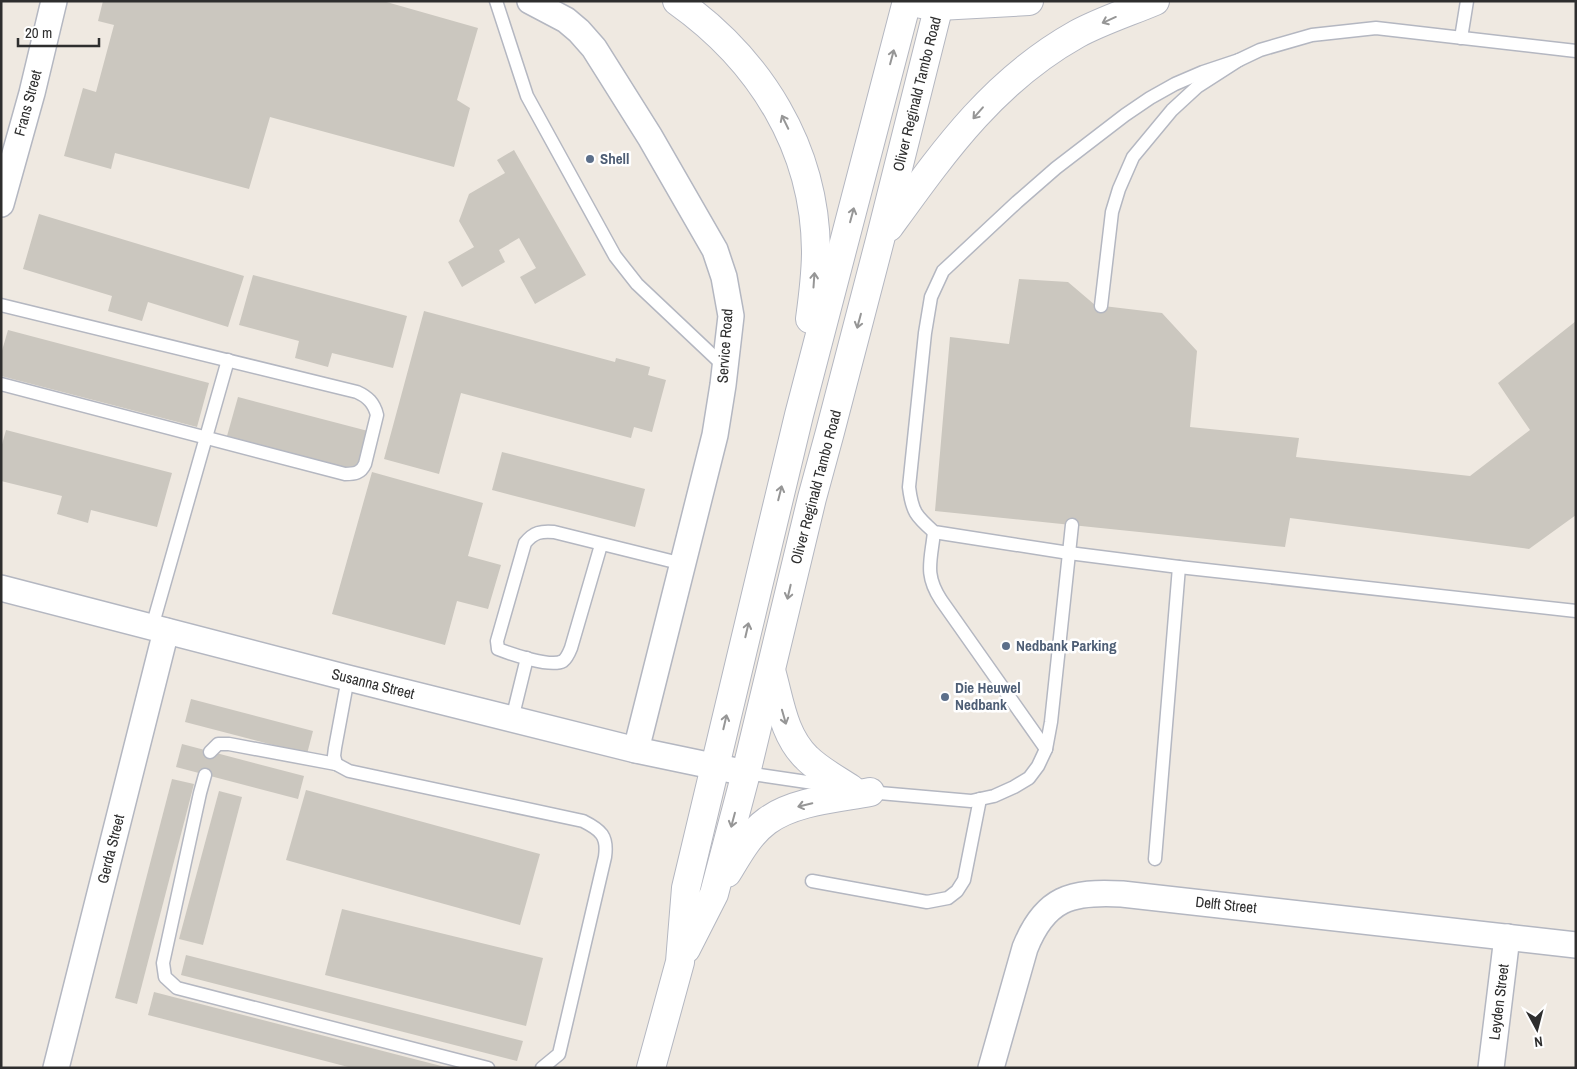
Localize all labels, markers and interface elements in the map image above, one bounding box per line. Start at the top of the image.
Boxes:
street label: Oliver Reginald Tambo Road [887,14,946,173]
scale bar [18,15,99,47]
one-way arrow [1102,15,1117,25]
text: 20 m [25,22,52,43]
one-way arrow [888,50,898,66]
street label: Frans Street [9,67,47,138]
one-way arrow [972,106,983,119]
one-way arrow [779,115,789,130]
place label: Shell [600,148,629,169]
marker: Shell [584,153,596,165]
one-way arrow [847,207,857,223]
one-way arrow [809,272,819,288]
street label: Service Road [711,308,738,384]
one-way arrow [854,312,864,328]
street label: Oliver Reginald Tambo Road [785,408,846,566]
one-way arrow [776,485,785,501]
one-way arrow [784,583,793,599]
one-way arrow [743,622,752,638]
place label: Nedbank Parking [1016,635,1117,656]
marker: Nedbank Parking [1000,640,1012,652]
street label: Susanna Street [329,663,417,704]
place label: Die Heuwel Nedbank [955,677,1021,715]
marker: Die Heuwel Nedbank [939,691,951,703]
one-way arrow [779,709,789,725]
one-way arrow [721,715,730,731]
one-way arrow [798,801,814,810]
street label: Gerda Street [92,812,129,886]
one-way arrow [728,812,738,828]
street label: Delft Street [1194,891,1258,918]
street label: Leyden Street [1483,962,1514,1041]
north arrow [1512,1004,1562,1054]
text: N [1533,1032,1544,1051]

